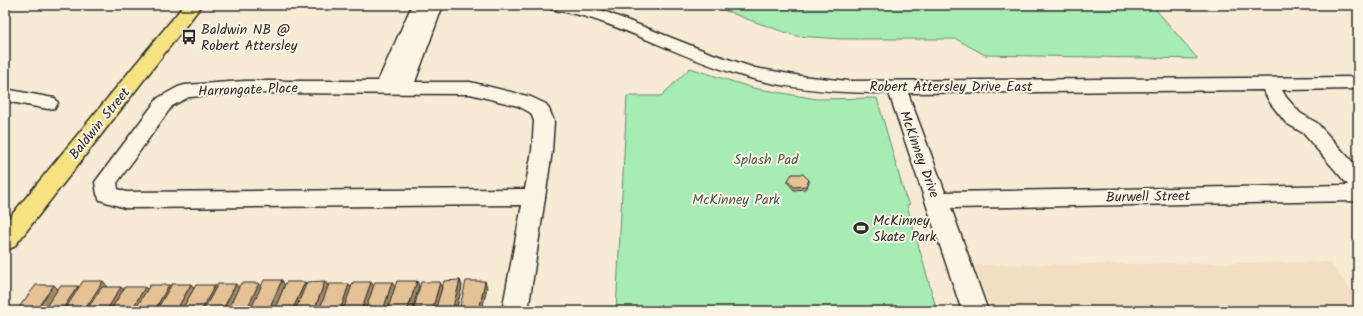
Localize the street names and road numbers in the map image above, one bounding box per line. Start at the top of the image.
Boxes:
street label: Robert Attersley Drive East [870,76,1033,98]
street label: Harrongate Place [198,77,299,103]
street label: Baldwin Street [64,82,136,164]
street label: McKinney Drive [893,108,945,202]
street label: Burwell Street [1106,185,1191,209]

